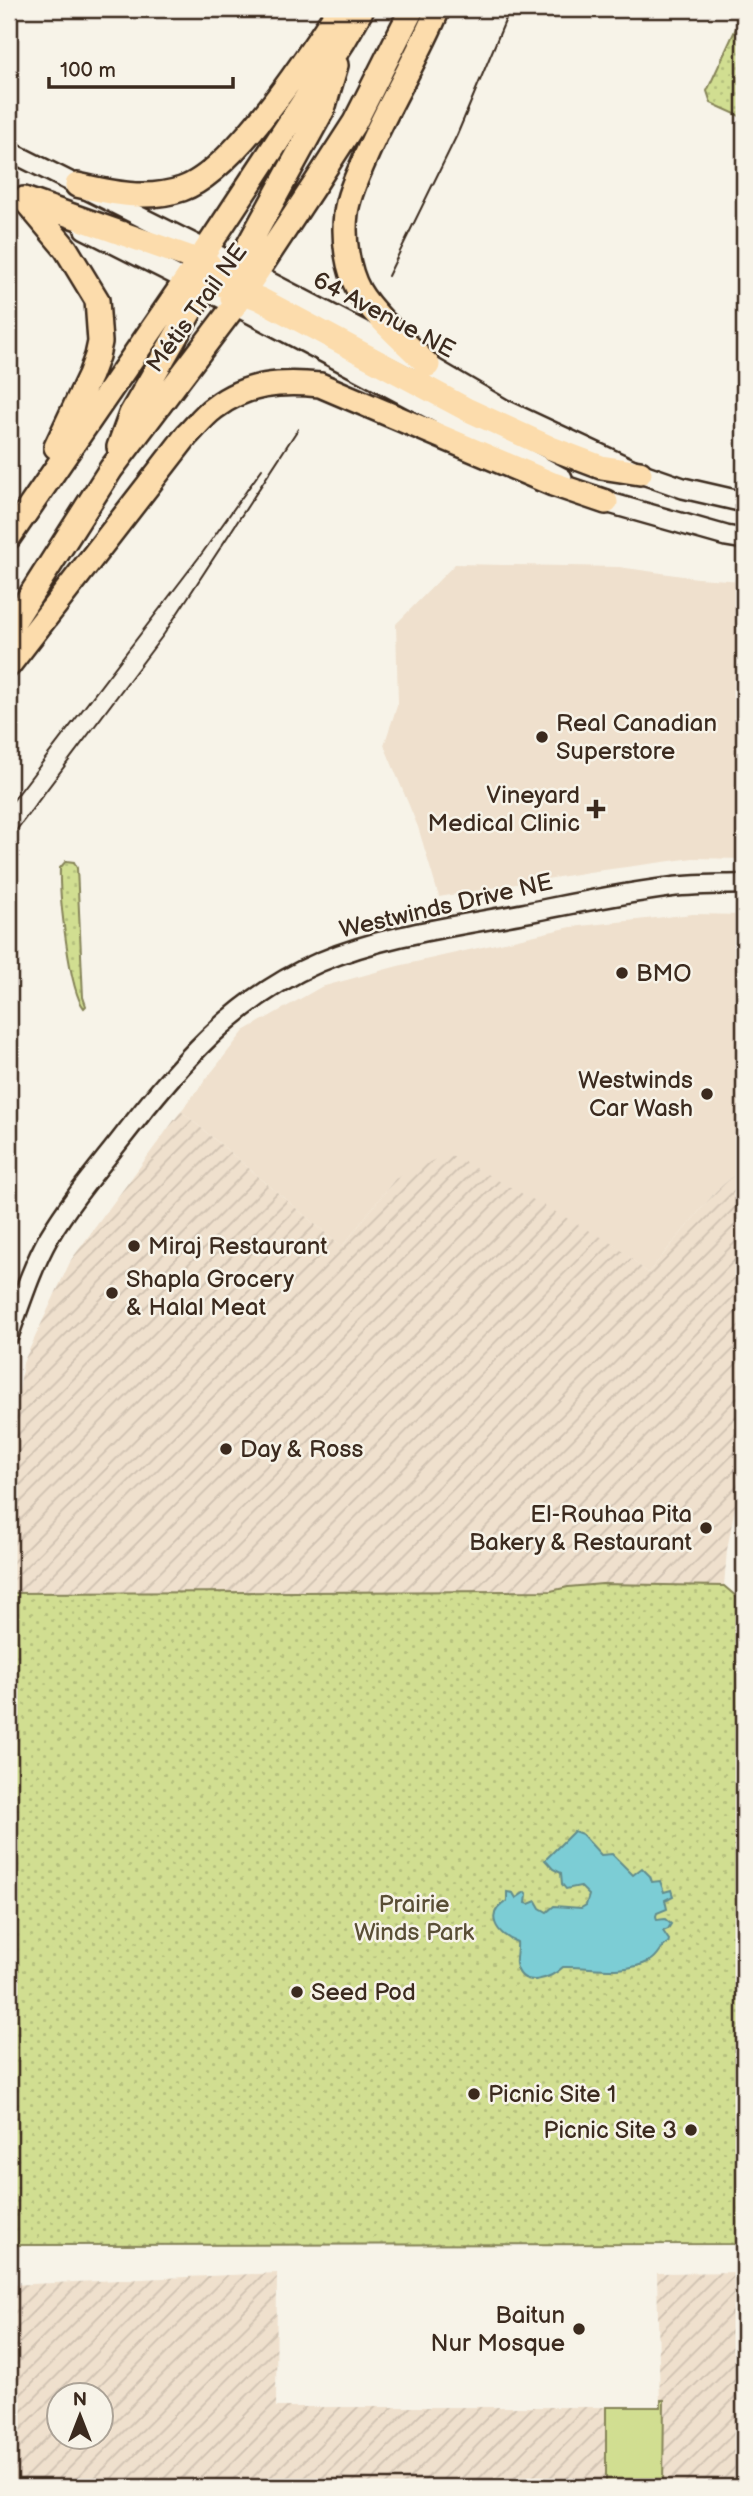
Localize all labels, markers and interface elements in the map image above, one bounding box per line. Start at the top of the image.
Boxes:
scale bar [49,46,233,90]
text: 100 m [60,58,116,83]
street label: Métis Trail NE [141,238,253,378]
street label: 64 Avenue NE [308,265,460,365]
place label: Real Canadian Superstore [556,709,717,766]
marker: Real Canadian Superstore [534,729,550,745]
place label: Vineyard Medical Clinic [428,781,580,838]
marker: Vineyard Medical Clinic [586,799,606,819]
street label: Westwinds Drive NE [336,867,556,945]
place label: BMO [636,959,691,988]
marker: BMO [614,965,630,981]
place label: Westwinds Car Wash [578,1066,693,1123]
marker: Westwinds Car Wash [699,1086,715,1102]
place label: Miraj Restaurant [148,1232,328,1261]
marker: Miraj Restaurant [126,1238,142,1254]
place label: Shapla Grocery & Halal Meat [126,1265,294,1322]
marker: Shapla Grocery & Halal Meat [104,1285,120,1301]
place label: Day & Ross [240,1435,363,1464]
marker: Day & Ross [218,1441,234,1457]
place label: El-Rouhaa Pita Bakery & Restaurant [469,1500,693,1557]
marker: El-Rouhaa Pita Bakery & Restaurant [698,1520,714,1536]
park label: Prairie Winds Park [354,1890,474,1947]
place label: Seed Pod [311,1978,416,2007]
marker: Seed Pod [289,1984,305,2000]
place label: Picnic Site 1 [488,2080,616,2109]
marker: Picnic Site 1 [466,2086,482,2102]
place label: Picnic Site 3 [543,2116,677,2145]
marker: Picnic Site 3 [683,2122,699,2138]
place label: Baitun Nur Mosque [431,2301,565,2358]
marker: Baitun Nur Mosque [571,2321,587,2337]
north arrow [46,2380,116,2450]
text: N [73,2389,87,2412]

